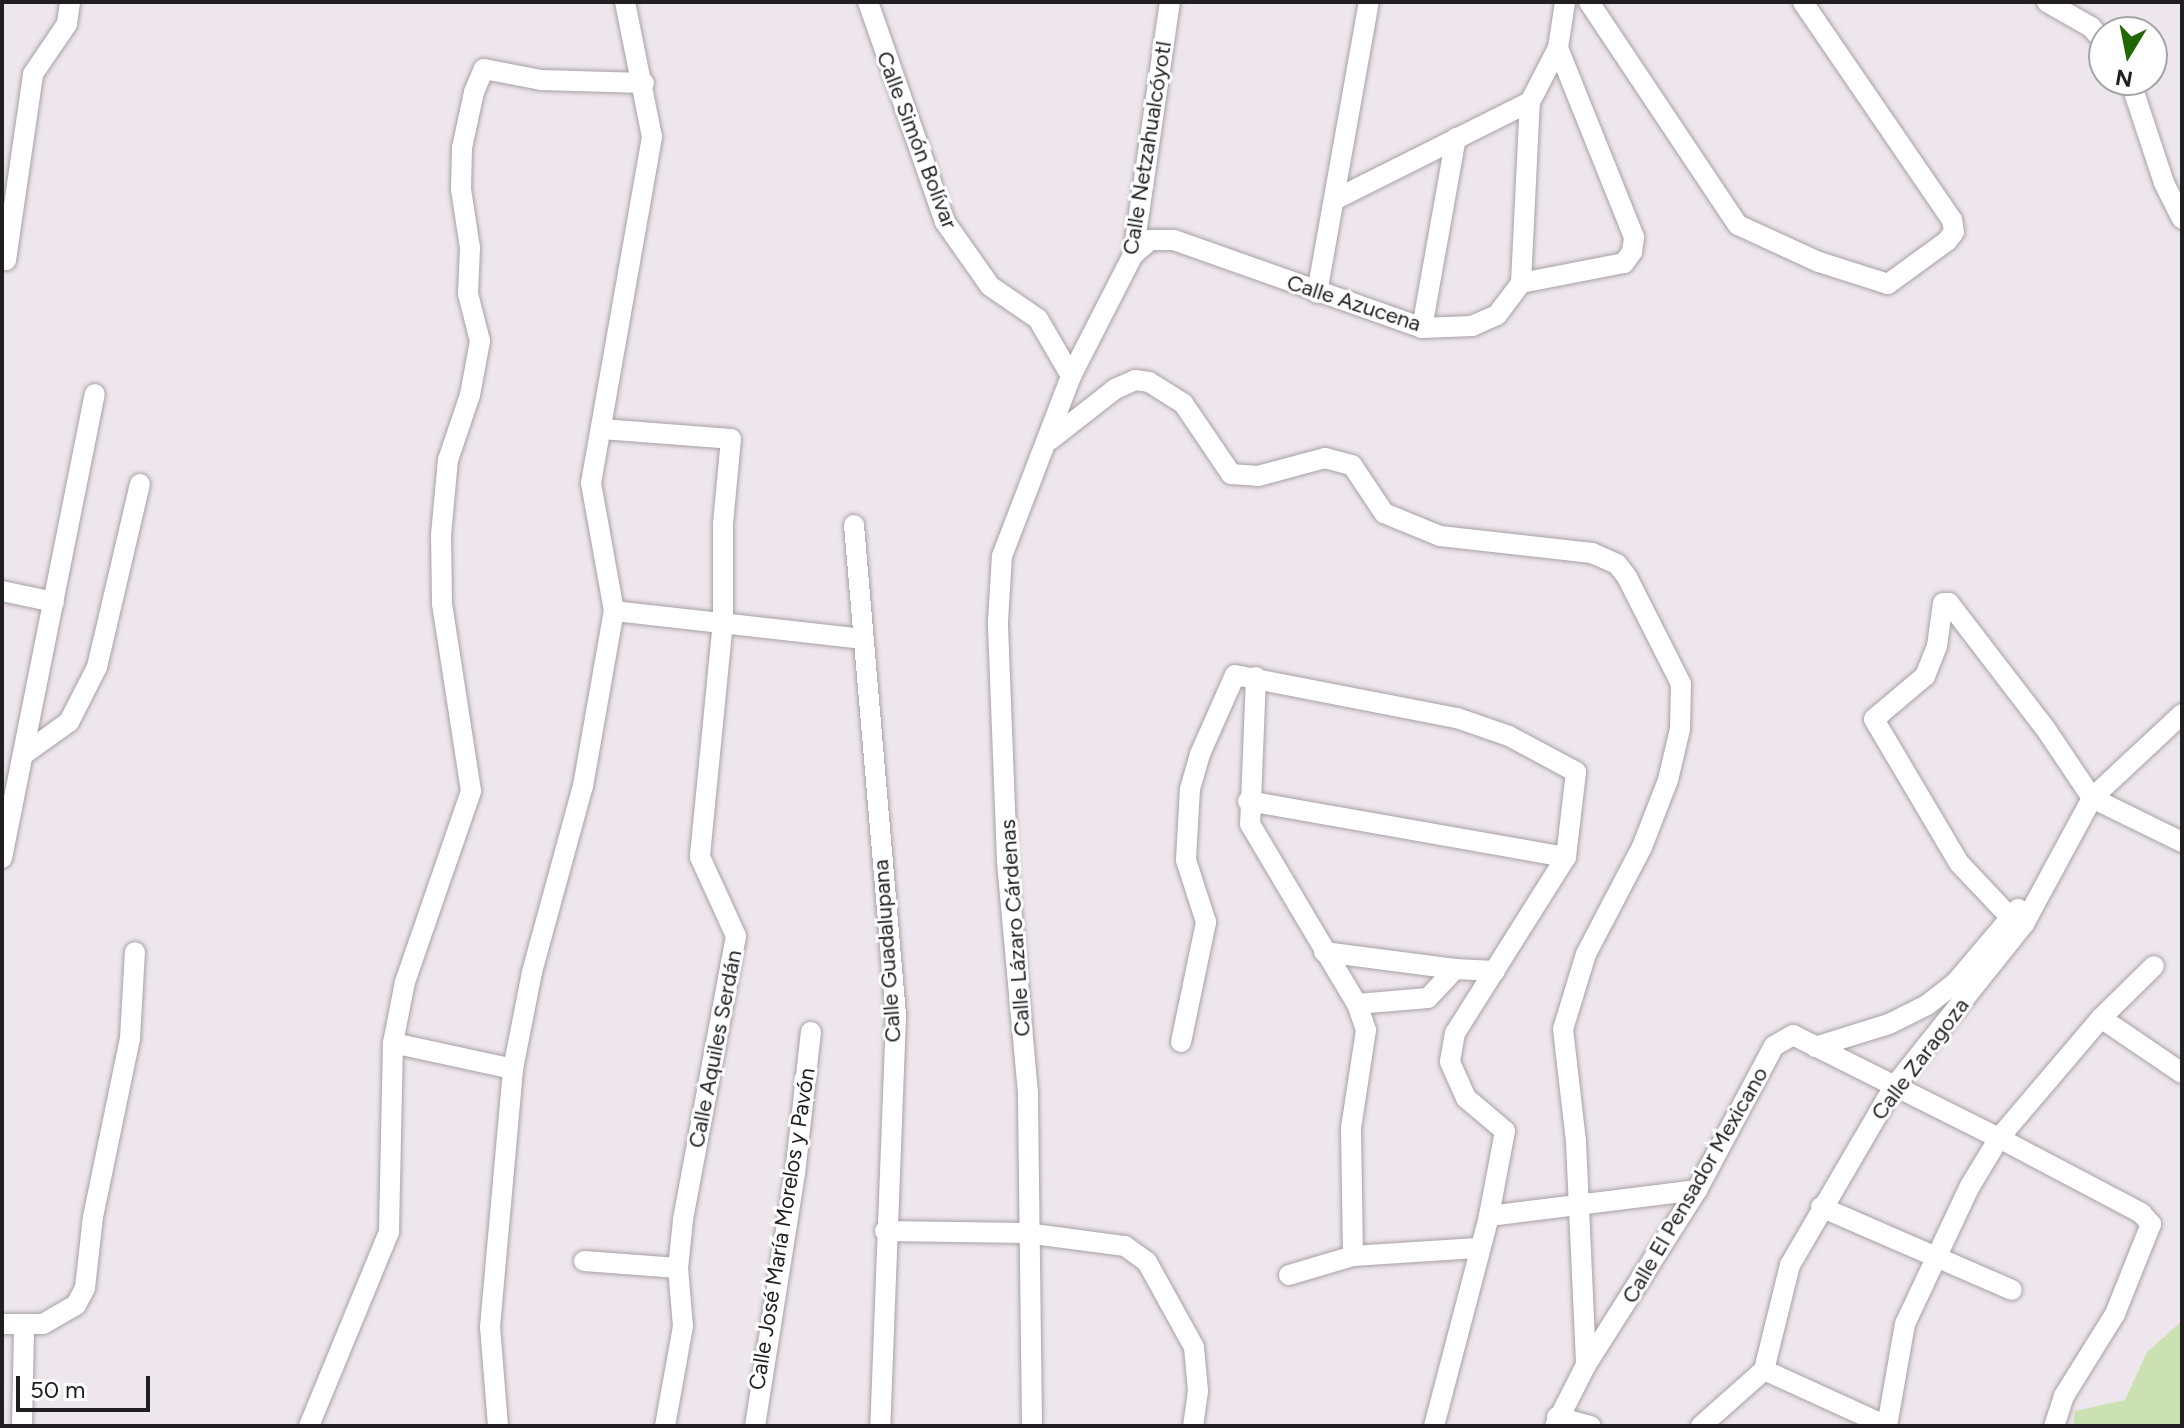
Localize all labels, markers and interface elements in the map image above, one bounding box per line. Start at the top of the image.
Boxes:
north arrow [2088,16,2168,96]
street label: Calle Netzahualcóyotl [1117,39,1177,257]
street label: Calle Simón Bolívar [871,48,963,232]
text: N [2113,63,2135,93]
street label: Calle Azucena [1284,269,1424,337]
street label: Calle Lázaro Cárdenas [994,819,1036,1037]
street label: Calle Guadalupana [867,859,907,1043]
street label: Calle Aquiles Serdán [683,948,747,1150]
street label: Calle Zaragoza [1866,993,1974,1125]
street label: Calle El Pensador Mexicano [1616,1062,1774,1308]
street label: Calle José María Morelos y Pavón [743,1066,821,1392]
scale bar [20,1360,154,1410]
text: 50 m [30,1375,86,1404]

